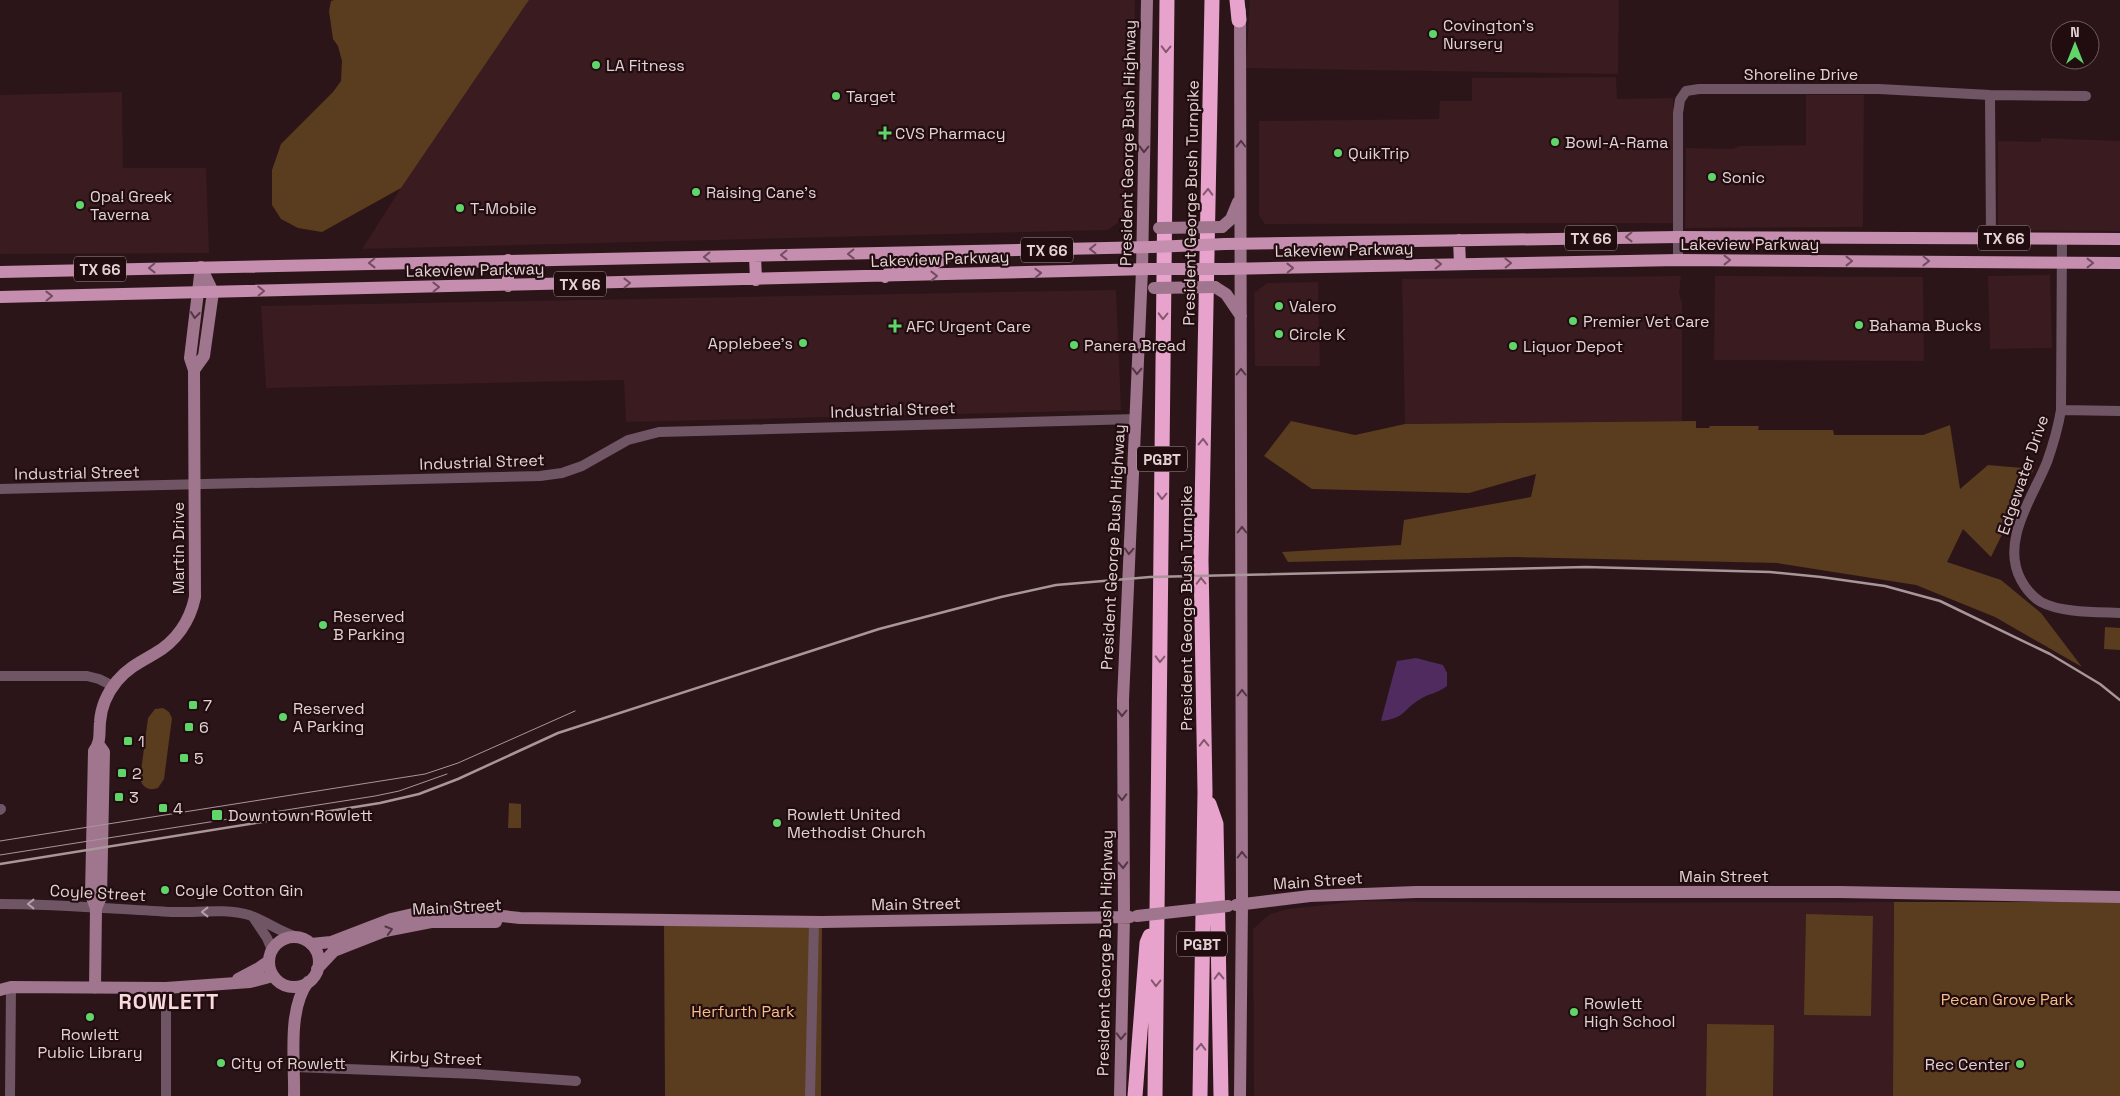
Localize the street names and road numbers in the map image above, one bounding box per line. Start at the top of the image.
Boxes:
street label: President George Bush Highway [1115,20,1141,266]
street label: Shoreline Drive [1744,64,1858,85]
street label: President George Bush Turnpike [1178,80,1204,326]
road number: TX 66 [1565,226,1617,250]
road number: TX 66 [1978,226,2030,250]
street label: Lakeview Parkway [1681,234,1819,255]
road number: TX 66 [1021,238,1073,262]
street label: Lakeview Parkway [1274,238,1414,262]
street label: Lakeview Parkway [870,246,1010,272]
road number: TX 66 [74,256,126,282]
street label: Lakeview Parkway [405,258,545,282]
road number: TX 66 [554,272,606,296]
street label: Industrial Street [830,397,956,423]
street label: Edgewater Drive [1993,412,2053,538]
street label: President George Bush Highway [1096,424,1130,670]
road number: PGBT [1137,446,1187,472]
street label: Industrial Street [419,449,545,475]
street label: Industrial Street [14,461,140,485]
street label: President George Bush Turnpike [1176,485,1197,731]
street label: Martin Drive [168,502,189,594]
street label: President George Bush Highway [1092,830,1118,1076]
street label: Main Street [1679,866,1769,887]
street label: Main Street [1272,867,1364,895]
street label: Coyle Street [49,880,147,906]
street label: Main Street [871,893,961,915]
street label: Main Street [412,894,502,920]
road number: PGBT [1177,932,1227,956]
street label: Kirby Street [389,1046,483,1070]

